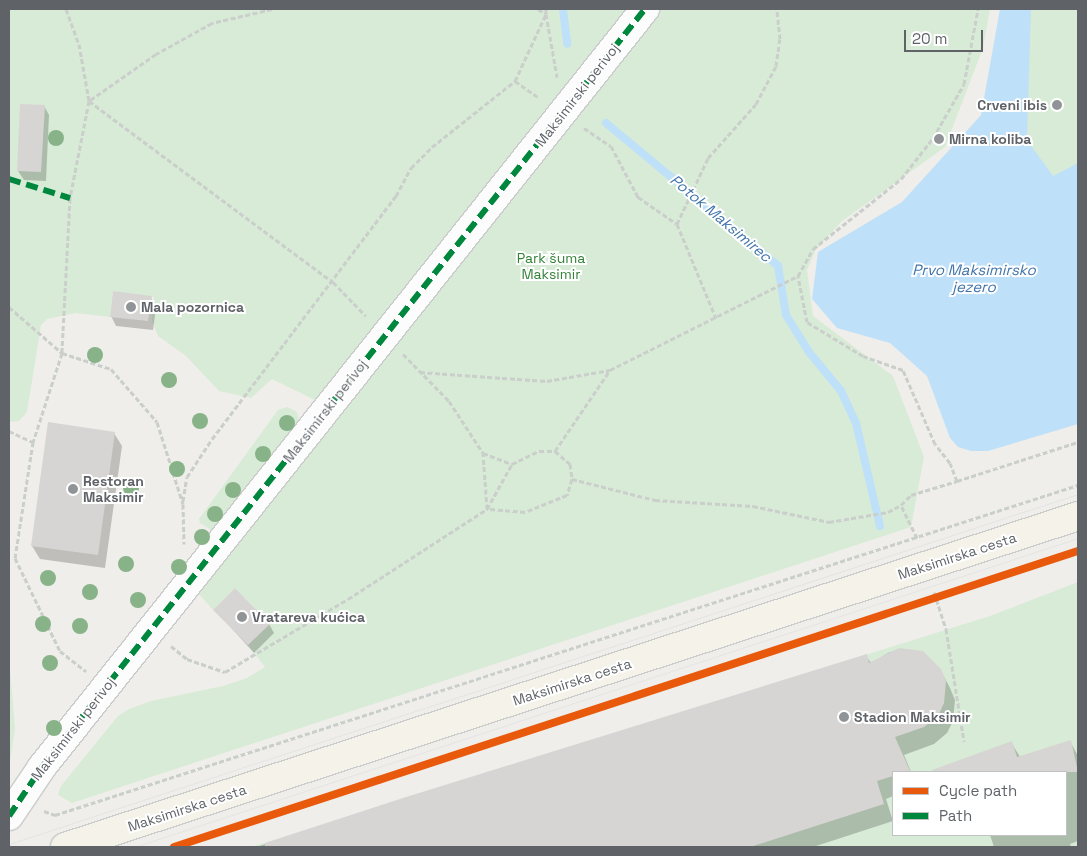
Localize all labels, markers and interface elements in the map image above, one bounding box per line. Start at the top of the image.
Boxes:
scale bar [907,20,986,52]
text: 20 m [912,29,947,48]
street label: Maksimirski perivoj [532,40,622,150]
place label: Crveni ibis [977,97,1047,113]
marker: Crveni ibis [1051,99,1063,111]
place label: Mirna koliba [949,131,1031,147]
marker: Mirna koliba [933,133,945,145]
water label: Potok Maksimirec [667,170,775,266]
park label: Park šuma Maksimir [517,250,585,282]
water label: Prvo Maksimirsko jezero [912,260,1036,295]
place label: Mala pozornica [141,299,244,315]
marker: Mala pozornica [125,301,137,313]
street label: Maksimirski perivoj [280,356,370,466]
place label: Restoran Maksimir [83,473,144,506]
marker: Restoran Maksimir [67,483,79,495]
street label: Maksimirska cesta [896,529,1018,583]
place label: Vratareva kućica [252,609,365,625]
marker: Vratareva kućica [236,611,248,623]
street label: Maksimirska cesta [511,655,633,709]
street label: Maksimirski perivoj [28,674,118,784]
place label: Stadion Maksimir [854,709,971,725]
marker: Stadion Maksimir [838,711,850,723]
legend [892,771,1067,836]
street label: Maksimirska cesta [126,781,248,835]
text: Cycle path [939,781,1017,800]
text: Path [939,806,972,825]

